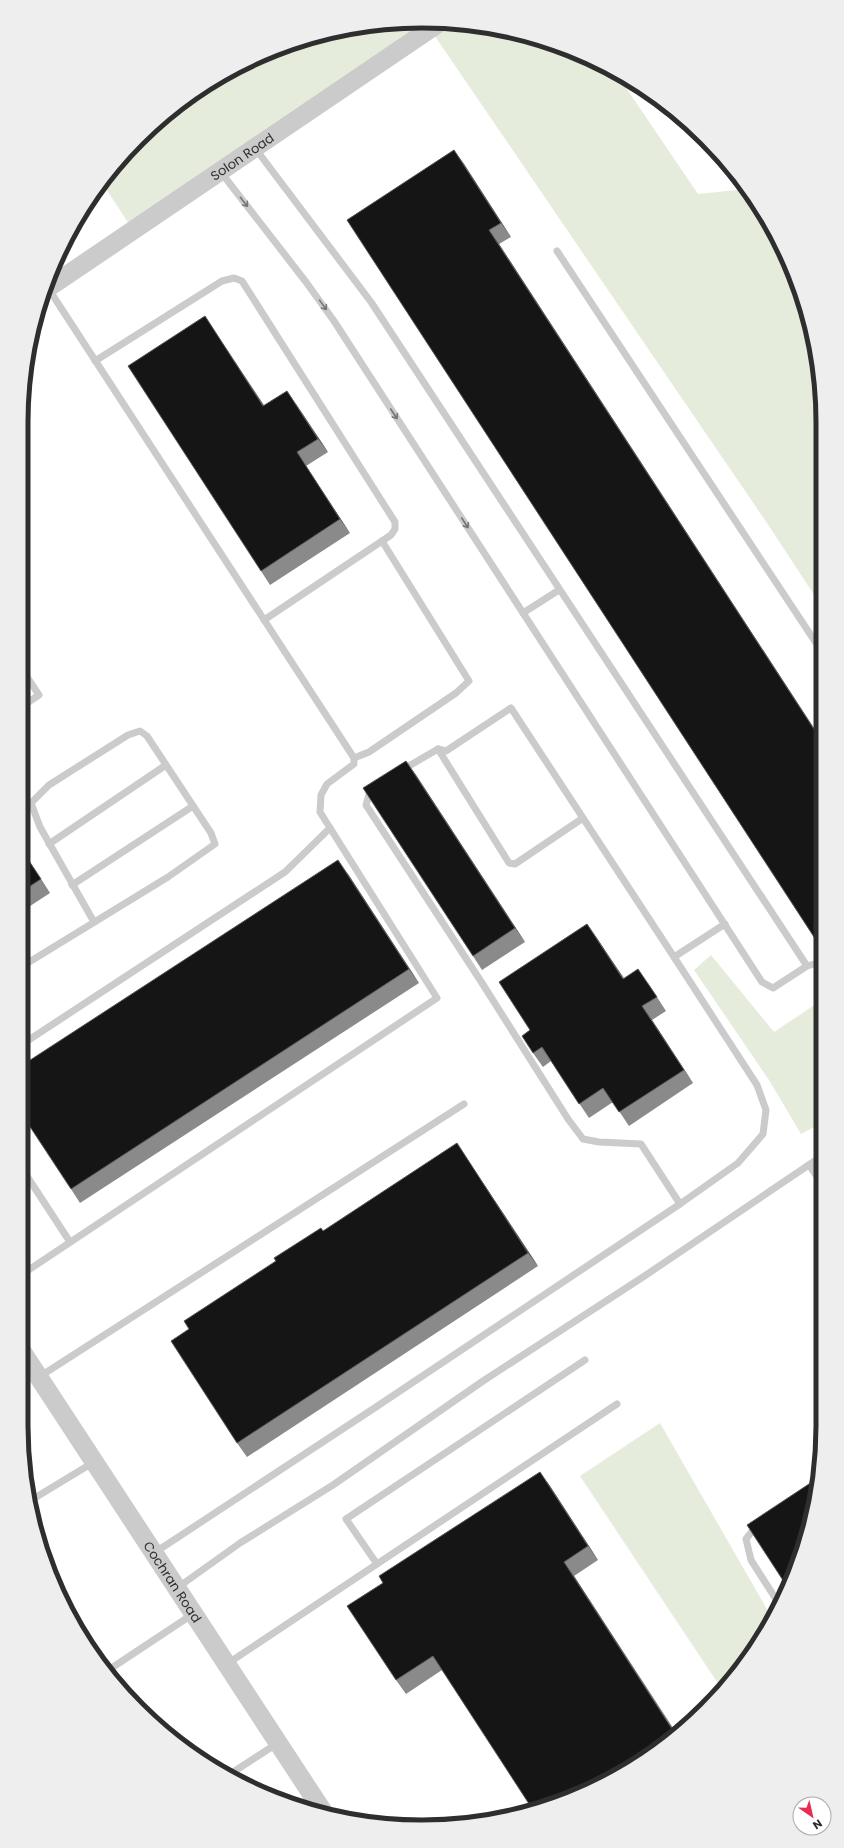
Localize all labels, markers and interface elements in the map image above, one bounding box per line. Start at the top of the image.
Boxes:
street label: Solon Road [207,129,278,185]
one-way arrow [240,197,248,208]
one-way arrow [319,300,327,311]
one-way arrow [391,408,399,420]
one-way arrow [461,517,469,528]
street label: Cochran Road [139,1538,206,1627]
north arrow [792,1796,832,1836]
text: N [810,1815,825,1833]

